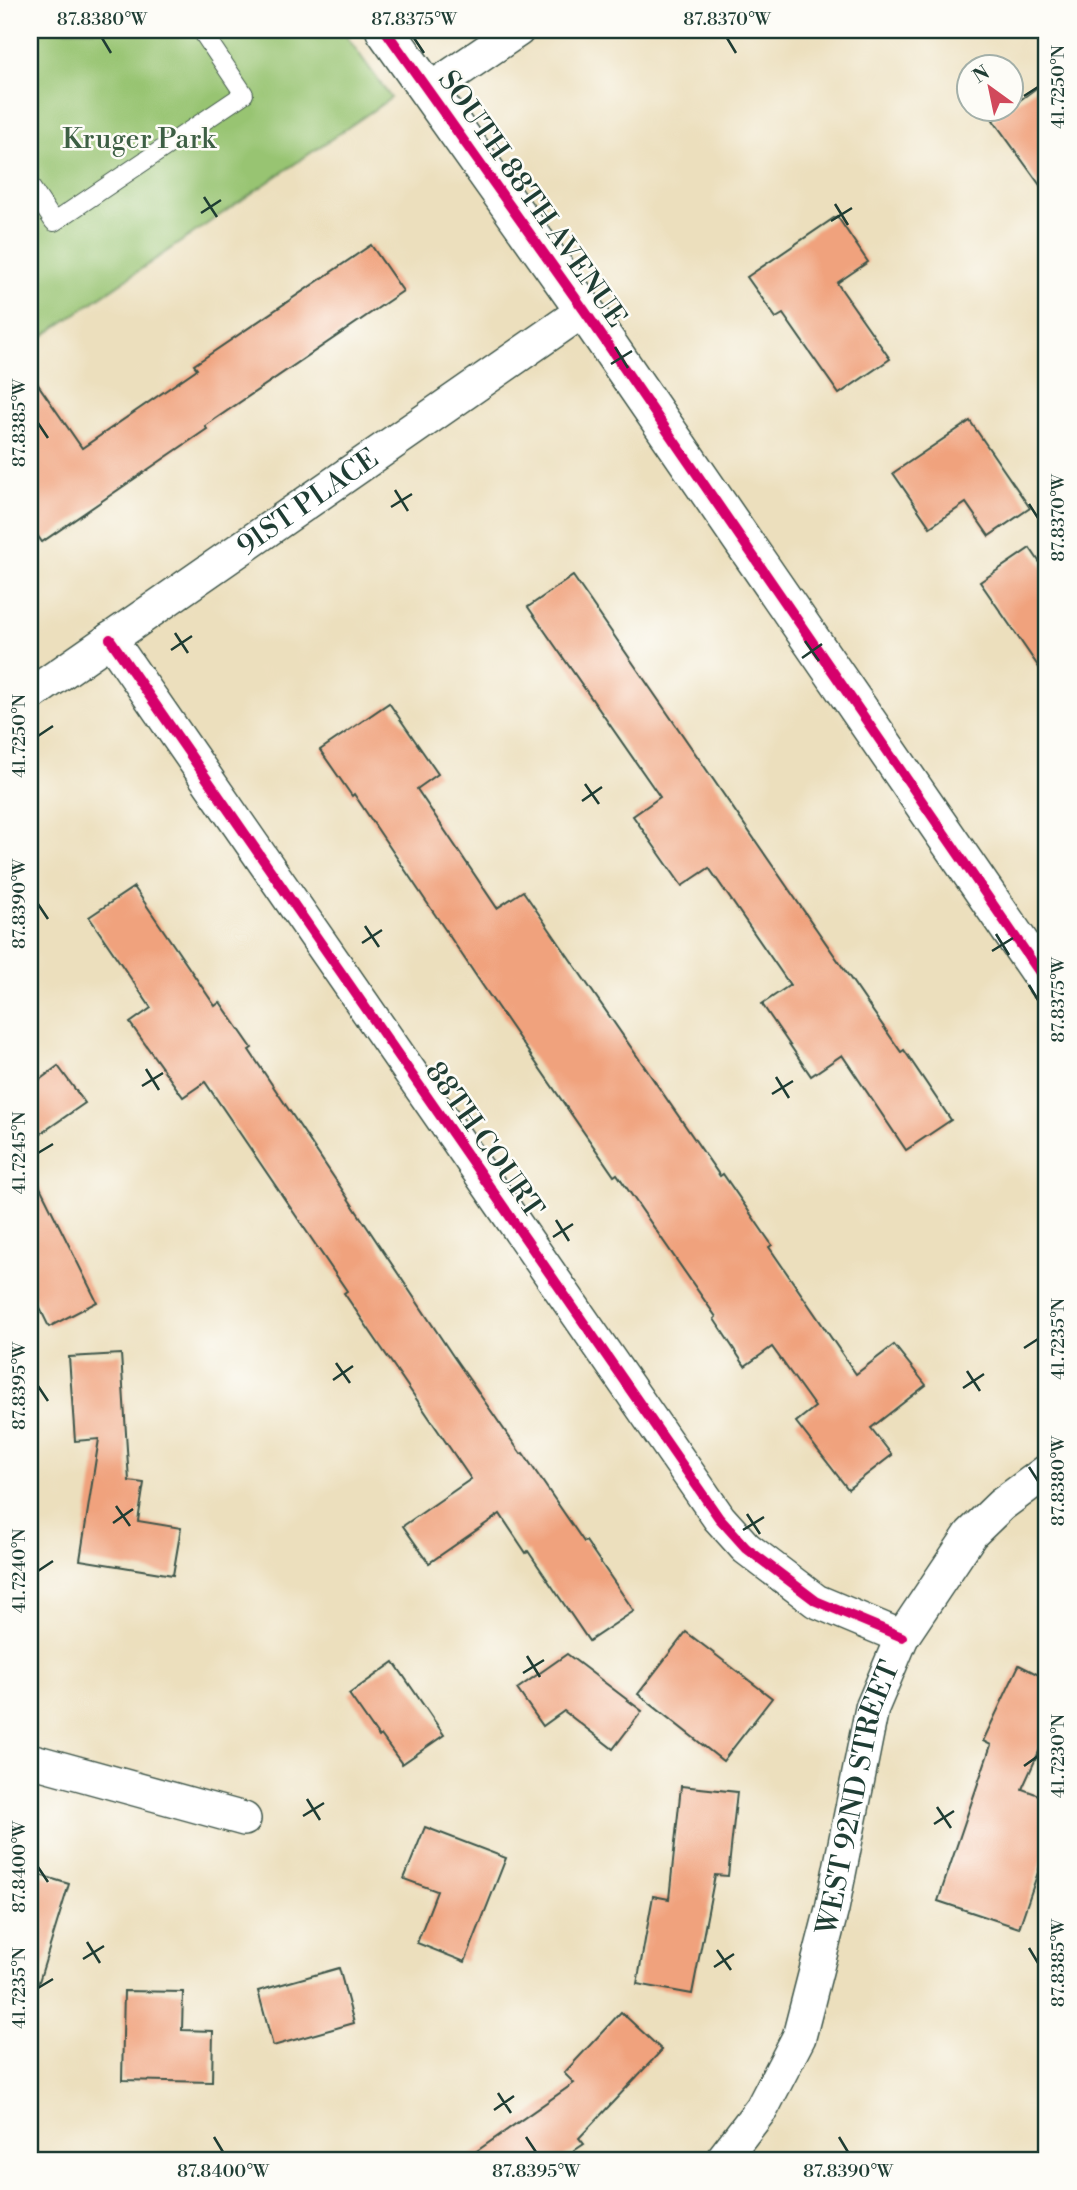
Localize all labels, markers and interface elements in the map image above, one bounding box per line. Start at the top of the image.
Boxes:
text: 87.8380°W [57,8,148,31]
text: 87.8375°W [371,8,457,31]
text: 87.8370°W [683,8,771,31]
text: 41.7250°N [1047,45,1070,129]
north arrow [954,52,1024,122]
text: N [968,60,994,89]
street label: SOUTH 88TH AVENUE [430,64,634,334]
park label: Kruger Park [62,122,217,157]
text: 87.8385°W [8,378,31,467]
street label: 91ST PLACE [230,441,385,563]
text: 87.8370°W [1047,474,1070,562]
text: 41.7250°N [8,694,31,778]
text: 87.8390°W [8,858,31,949]
text: 87.8375°W [1047,957,1070,1043]
street label: 88TH COURT [417,1055,551,1225]
text: 41.7245°N [8,1111,31,1194]
text: 41.7235°N [1047,1298,1070,1380]
text: 87.8395°W [8,1341,31,1430]
text: 87.8380°W [1047,1435,1070,1526]
text: 41.7240°N [8,1528,31,1613]
street label: WEST 92ND STREET [808,1656,907,1940]
text: 41.7230°N [1047,1714,1070,1798]
text: 87.8400°W [8,1820,31,1913]
text: 87.8385°W [1047,1918,1070,2007]
text: 41.7235°N [8,1947,31,2029]
text: 87.8400°W [177,2160,270,2183]
text: 87.8395°W [492,2160,581,2183]
text: 87.8390°W [803,2160,894,2183]

